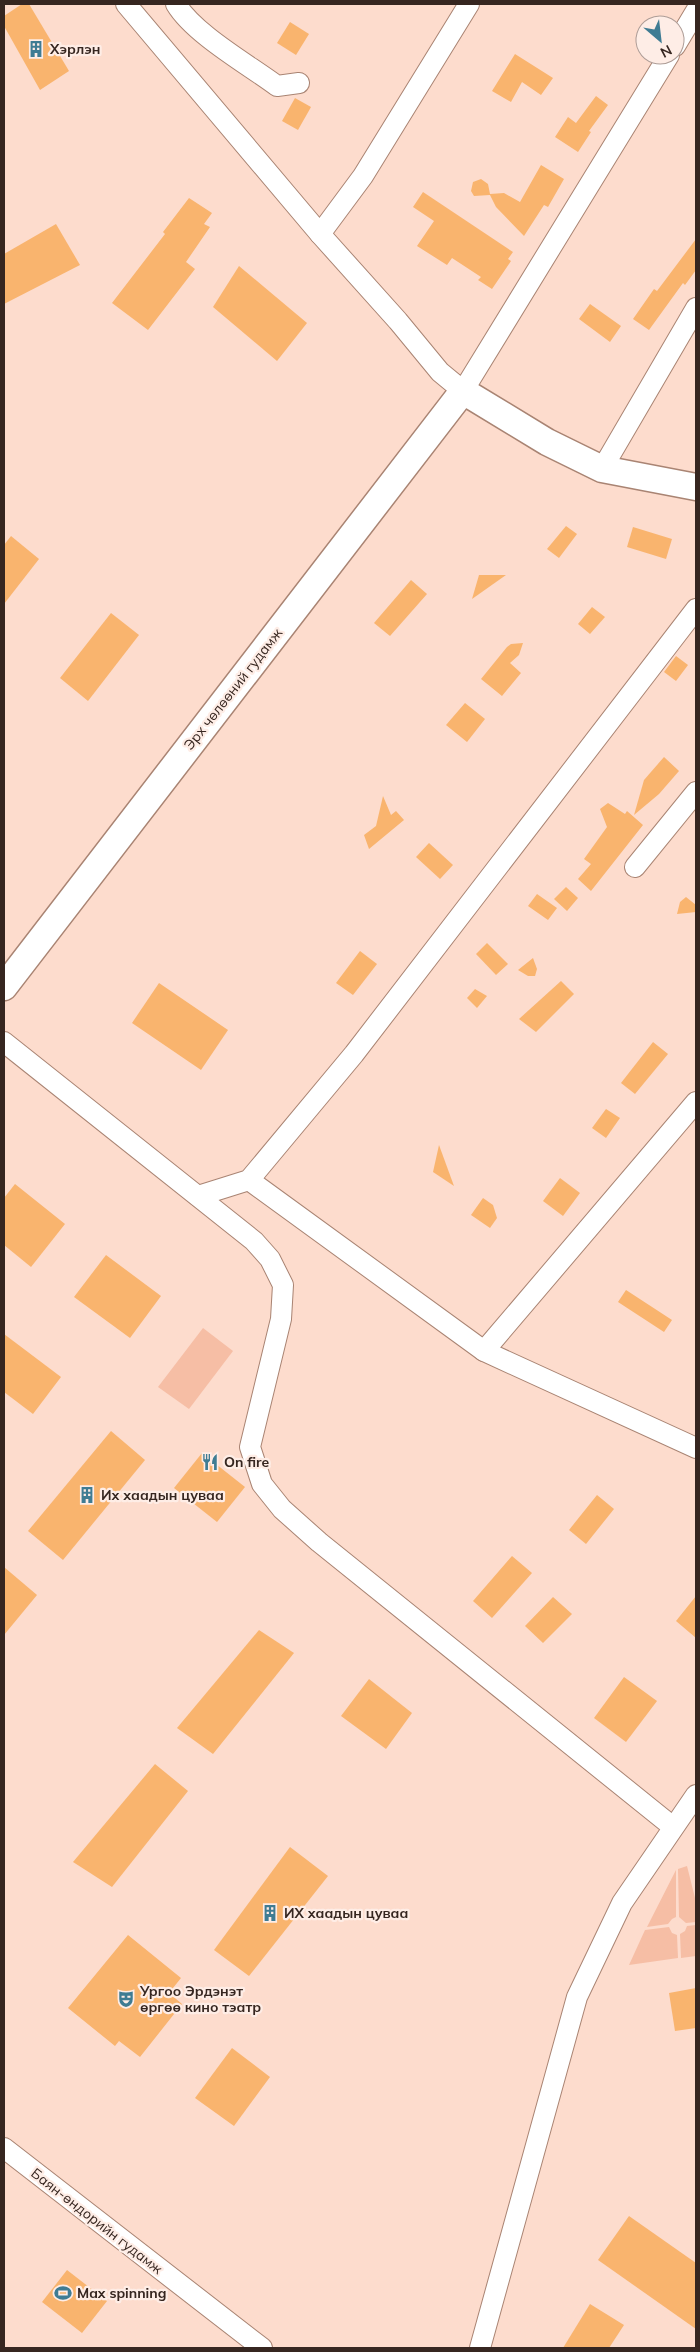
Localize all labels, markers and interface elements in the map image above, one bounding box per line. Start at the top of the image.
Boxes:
north arrow [635,15,685,65]
building icon: Хэрлэн [26,39,46,59]
place label: Хэрлэн [49,40,100,58]
text: N [657,41,675,62]
street label: Эрх чөлөөний гудамж [180,624,287,754]
restaurant icon: On fire [200,1452,220,1472]
place label: On fire [224,1453,269,1471]
building icon: Их хаадын цуваа [77,1485,97,1505]
place label: Их хаадын цуваа [101,1486,224,1504]
building icon: ИХ хаадын цуваа [260,1903,280,1923]
place label: ИХ хаадын цуваа [284,1904,408,1922]
place label: Ургоо Эрдэнэт өргөө кино тэатр [139,1982,261,2016]
theatre icon: Ургоо Эрдэнэт өргөө кино тэатр [116,1989,136,2009]
street label: Баян-өндорийн гудамж [28,2164,167,2278]
sports icon: Max spinning [53,2283,73,2303]
place label: Max spinning [77,2284,166,2302]

